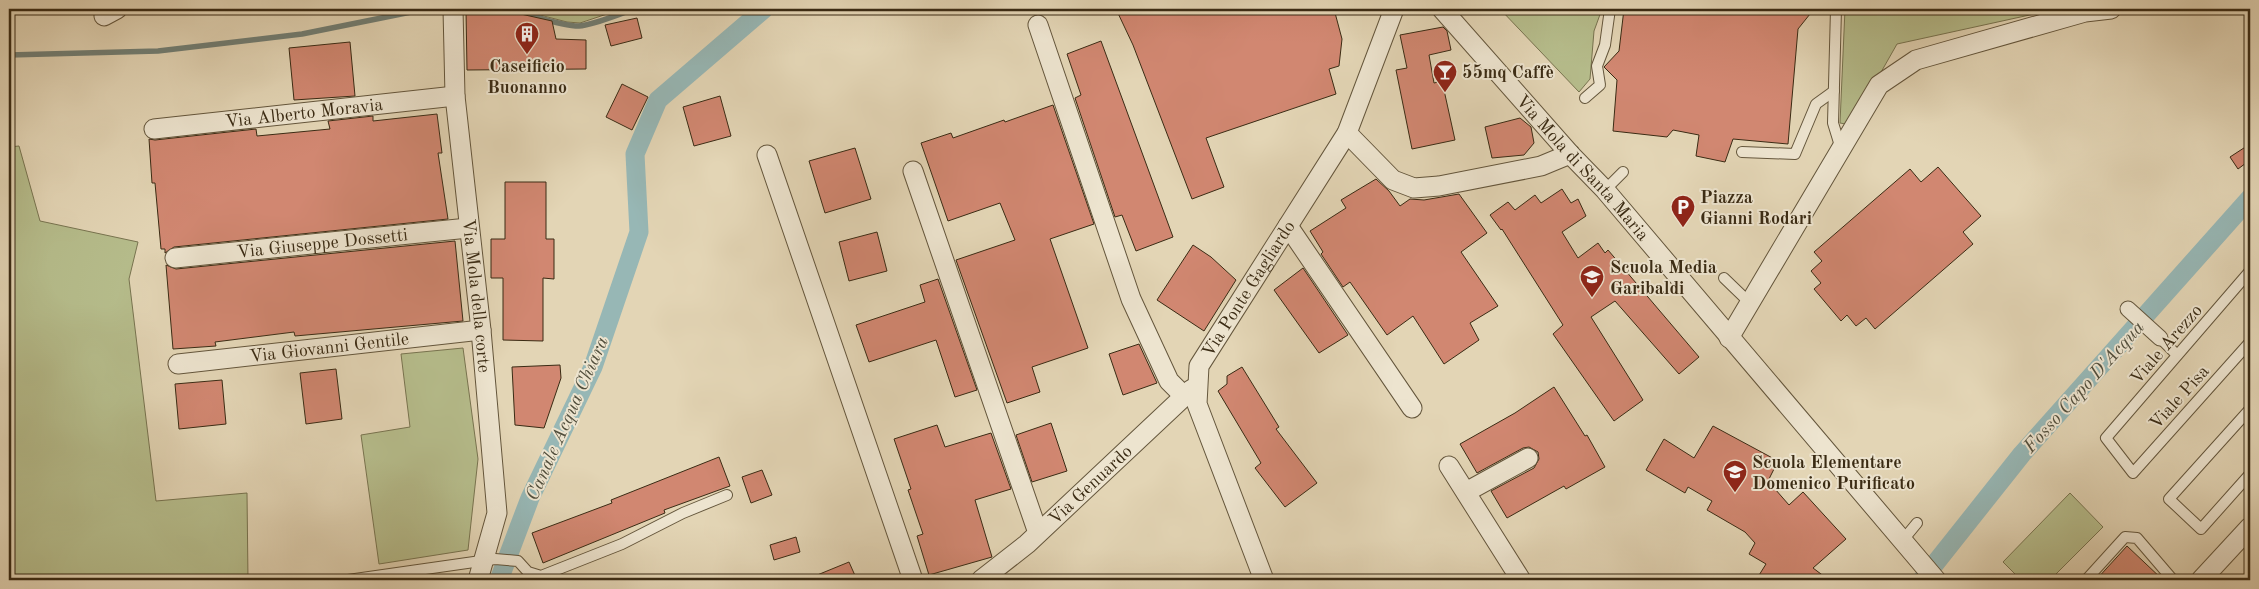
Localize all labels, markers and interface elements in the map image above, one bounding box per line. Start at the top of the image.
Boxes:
building icon: Caseificio Buonanno [514,21,540,55]
place label: Caseificio Buonanno [487,58,567,97]
bar icon: 55mq Caffè [1432,59,1458,93]
place label: 55mq Caffè [1462,64,1554,82]
street label: Via Mola di Santa Maria [1512,92,1652,245]
street label: Via Alberto Moravia [224,96,384,131]
place label: Piazza Gianni Rodari [1700,189,1812,228]
parking icon: Piazza Gianni Rodari [1670,194,1696,228]
street label: Via Mola della corte [459,218,493,374]
street label: Via Ponte Gagliardo [1199,218,1299,361]
street label: Via Giuseppe Dossetti [236,226,409,262]
place label: Scuola Media Garibaldi [1610,259,1717,298]
school or university icon: Scuola Media Garibaldi [1579,264,1605,298]
street label: Viale Arezzo [2127,301,2206,388]
water label: Fosso Capo D'Acqua [2020,318,2149,458]
street label: Via Giovanni Gentile [248,330,410,366]
water label: Canale Acqua Chiara [524,334,613,504]
street label: Viale Pisa [2147,362,2213,433]
street label: Via Genuardo [1046,442,1136,529]
place label: Scuola Elementare Domenico Purificato [1752,454,1915,493]
school or university icon: Scuola Elementare Domenico Purificato [1722,459,1748,493]

